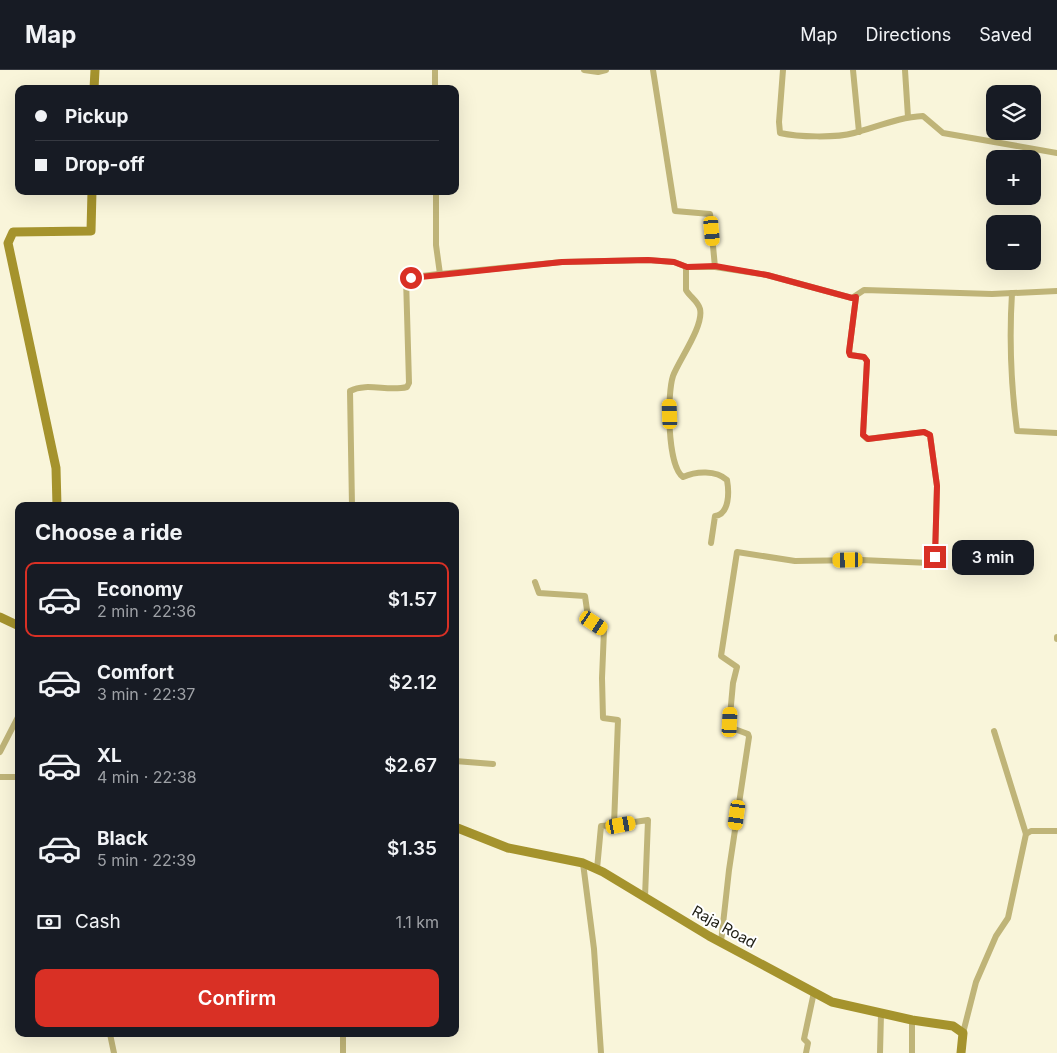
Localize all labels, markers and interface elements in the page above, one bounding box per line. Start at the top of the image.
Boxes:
text: Map [25,20,76,49]
text: Map [800,24,838,45]
text: Directions [866,24,951,45]
text: Saved [979,24,1032,45]
map controls [986,85,1041,270]
button: layers [986,85,1041,140]
text: Pickup [65,105,128,128]
button: + [986,150,1041,205]
text: Drop-off [65,153,145,176]
car [703,215,720,247]
button: − [986,215,1041,270]
route start [400,267,422,289]
car [661,399,678,429]
text: Choose a ride [35,519,183,545]
callout: 3 min [952,540,1035,574]
route end [924,546,946,568]
text: 3 min [972,547,1014,567]
car [832,552,863,568]
icon: car [37,577,82,622]
text: Economy [97,578,183,601]
text: $1.57 [388,588,437,611]
text: 2 min · 22:36 [97,601,196,621]
car [577,608,610,638]
icon: car [37,660,82,705]
text: Comfort [97,661,174,684]
text: $2.12 [389,671,437,694]
text: 3 min · 22:37 [97,684,195,704]
car [721,707,738,737]
icon: car [37,743,82,788]
text: XL [97,744,122,767]
text: $2.67 [384,754,437,777]
text: 4 min · 22:38 [97,767,197,787]
car [727,799,746,831]
car [604,815,637,835]
icon: car [37,826,82,871]
text: Black [97,827,148,850]
text: $1.35 [387,837,437,860]
text: 5 min · 22:39 [97,850,196,870]
street label: Raja Road [689,901,760,952]
icon: cash [35,908,63,936]
text: Cash [75,910,121,933]
text: 1.1 km [395,912,439,932]
button: Confirm [35,969,439,1027]

